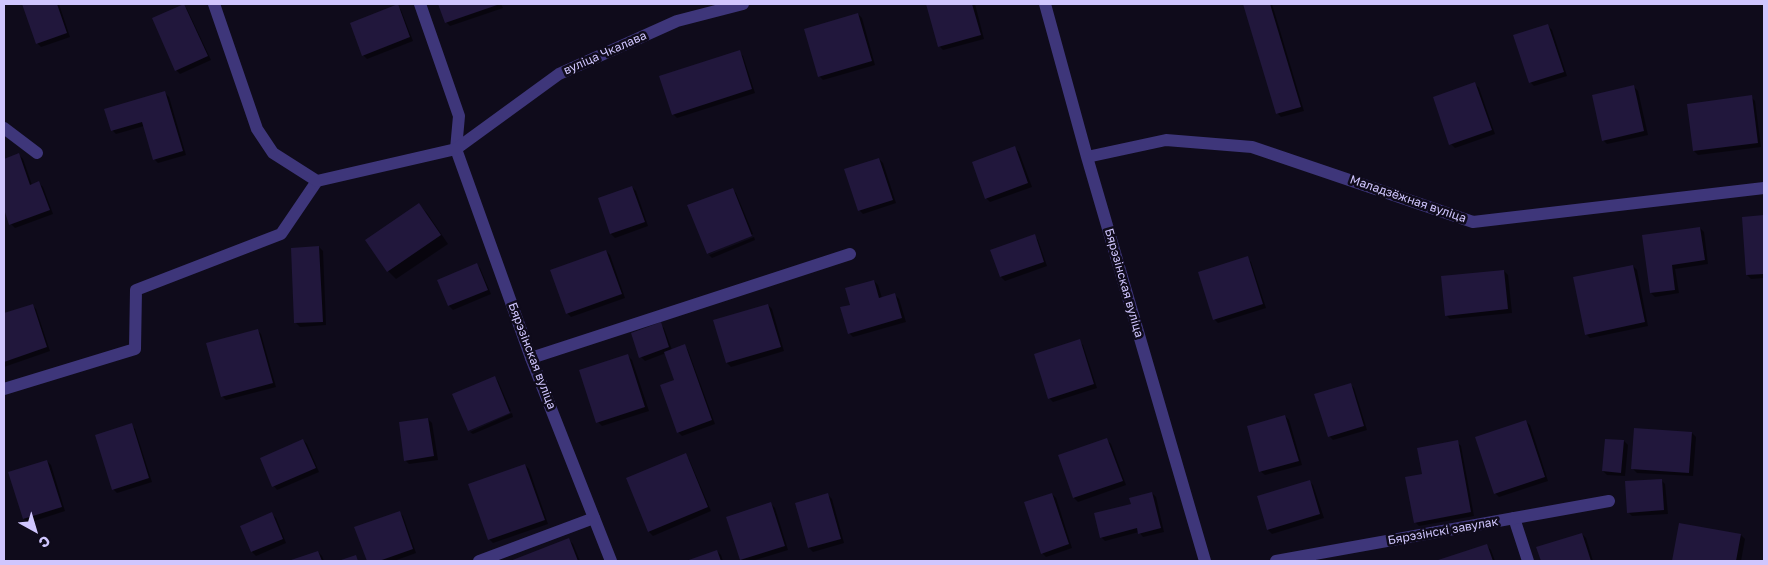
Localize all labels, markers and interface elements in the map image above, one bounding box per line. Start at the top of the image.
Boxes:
street label: вуліца Чкалава [561,28,649,78]
street label: Маладзёжная вуліца [1348,172,1468,226]
street label: Бярэзінская вуліца [1102,227,1146,339]
street label: Бярэзінская вуліца [505,301,559,411]
north arrow [10,505,60,555]
street label: Бярэзінскі завулак [1387,514,1499,548]
text: С [36,532,54,552]

